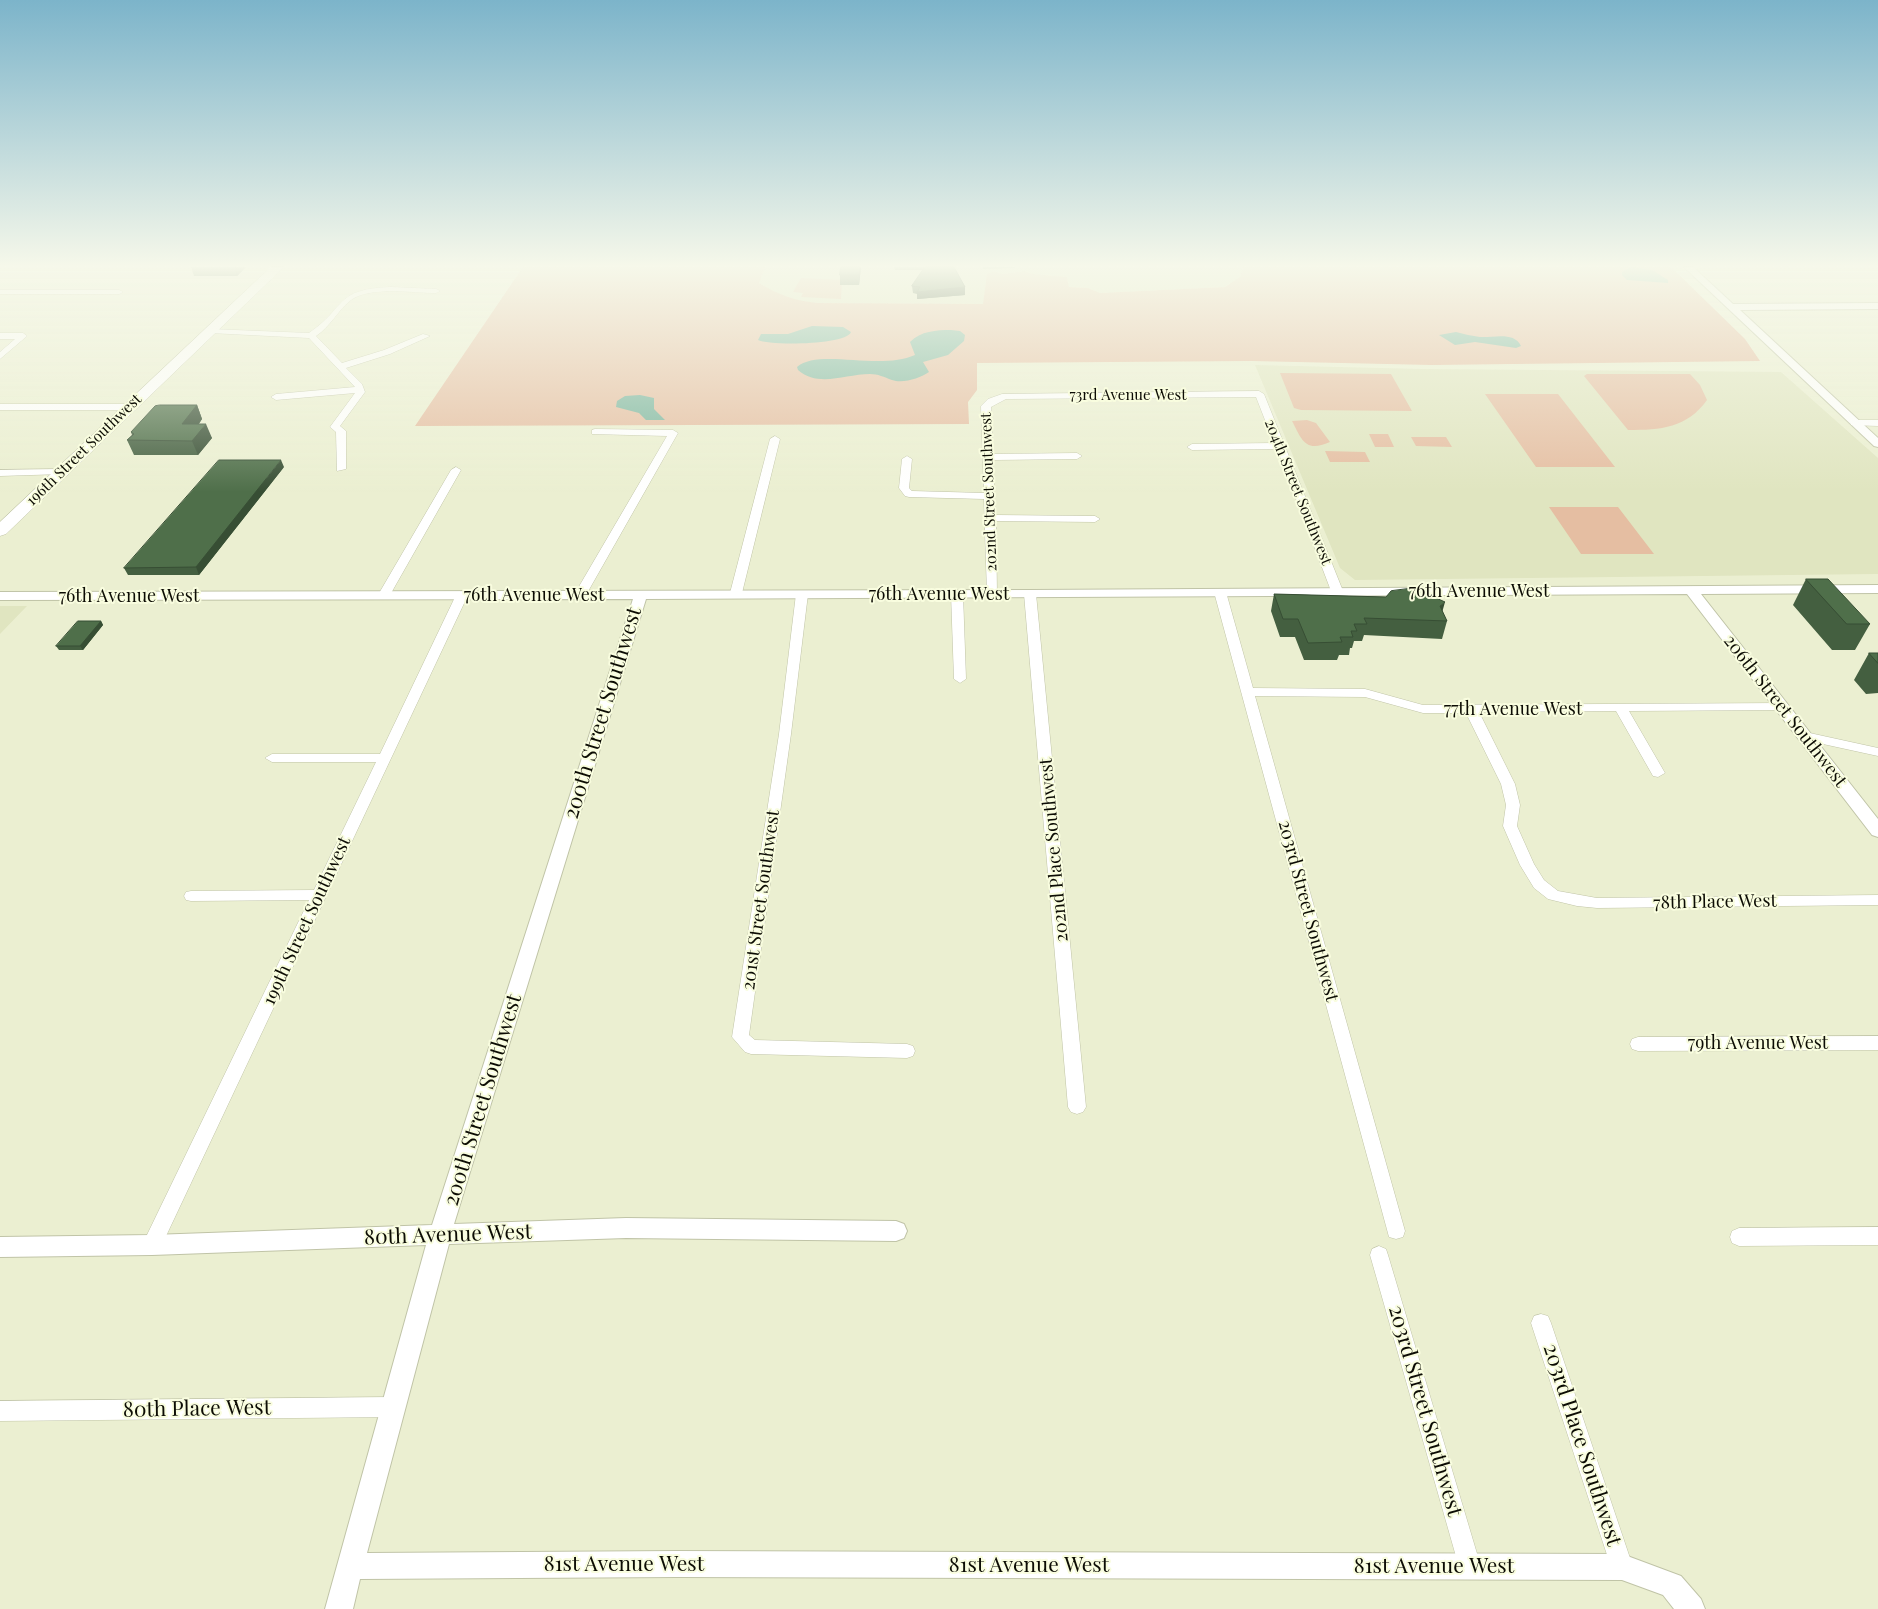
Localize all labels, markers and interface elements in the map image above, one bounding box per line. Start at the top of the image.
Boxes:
street label: 73rd Avenue West [1069,386,1187,404]
street label: 196th Street Southwest [23,390,145,510]
street label: 202nd Street Southwest [977,412,1001,572]
street label: 204th Street Southwest [1261,417,1335,567]
street label: 76th Avenue West [1409,580,1549,602]
street label: 76th Avenue West [869,583,1009,605]
street label: 76th Avenue West [464,584,604,606]
street label: 76th Avenue West [59,585,199,607]
street label: 200th Street Southwest [559,604,647,822]
street label: 206th Street Southwest [1719,631,1851,791]
street label: 77th Avenue West [1444,698,1582,720]
street label: 202nd Place Southwest [1035,757,1073,943]
street label: 201st Street Southwest [738,808,784,992]
street label: 203rd Street Southwest [1273,818,1343,1004]
street label: 199th Street Southwest [258,833,356,1009]
street label: 78th Place West [1653,890,1777,914]
street label: 200th Street Southwest [439,991,527,1209]
street label: 79th Avenue West [1688,1032,1828,1054]
street label: 80th Avenue West [364,1219,532,1251]
street label: 203rd Street Southwest [1383,1303,1467,1519]
street label: 203rd Place Southwest [1537,1341,1627,1549]
street label: 80th Place West [123,1395,271,1423]
street label: 81st Avenue West [544,1551,704,1577]
street label: 81st Avenue West [949,1552,1109,1578]
street label: 81st Avenue West [1354,1553,1514,1579]

